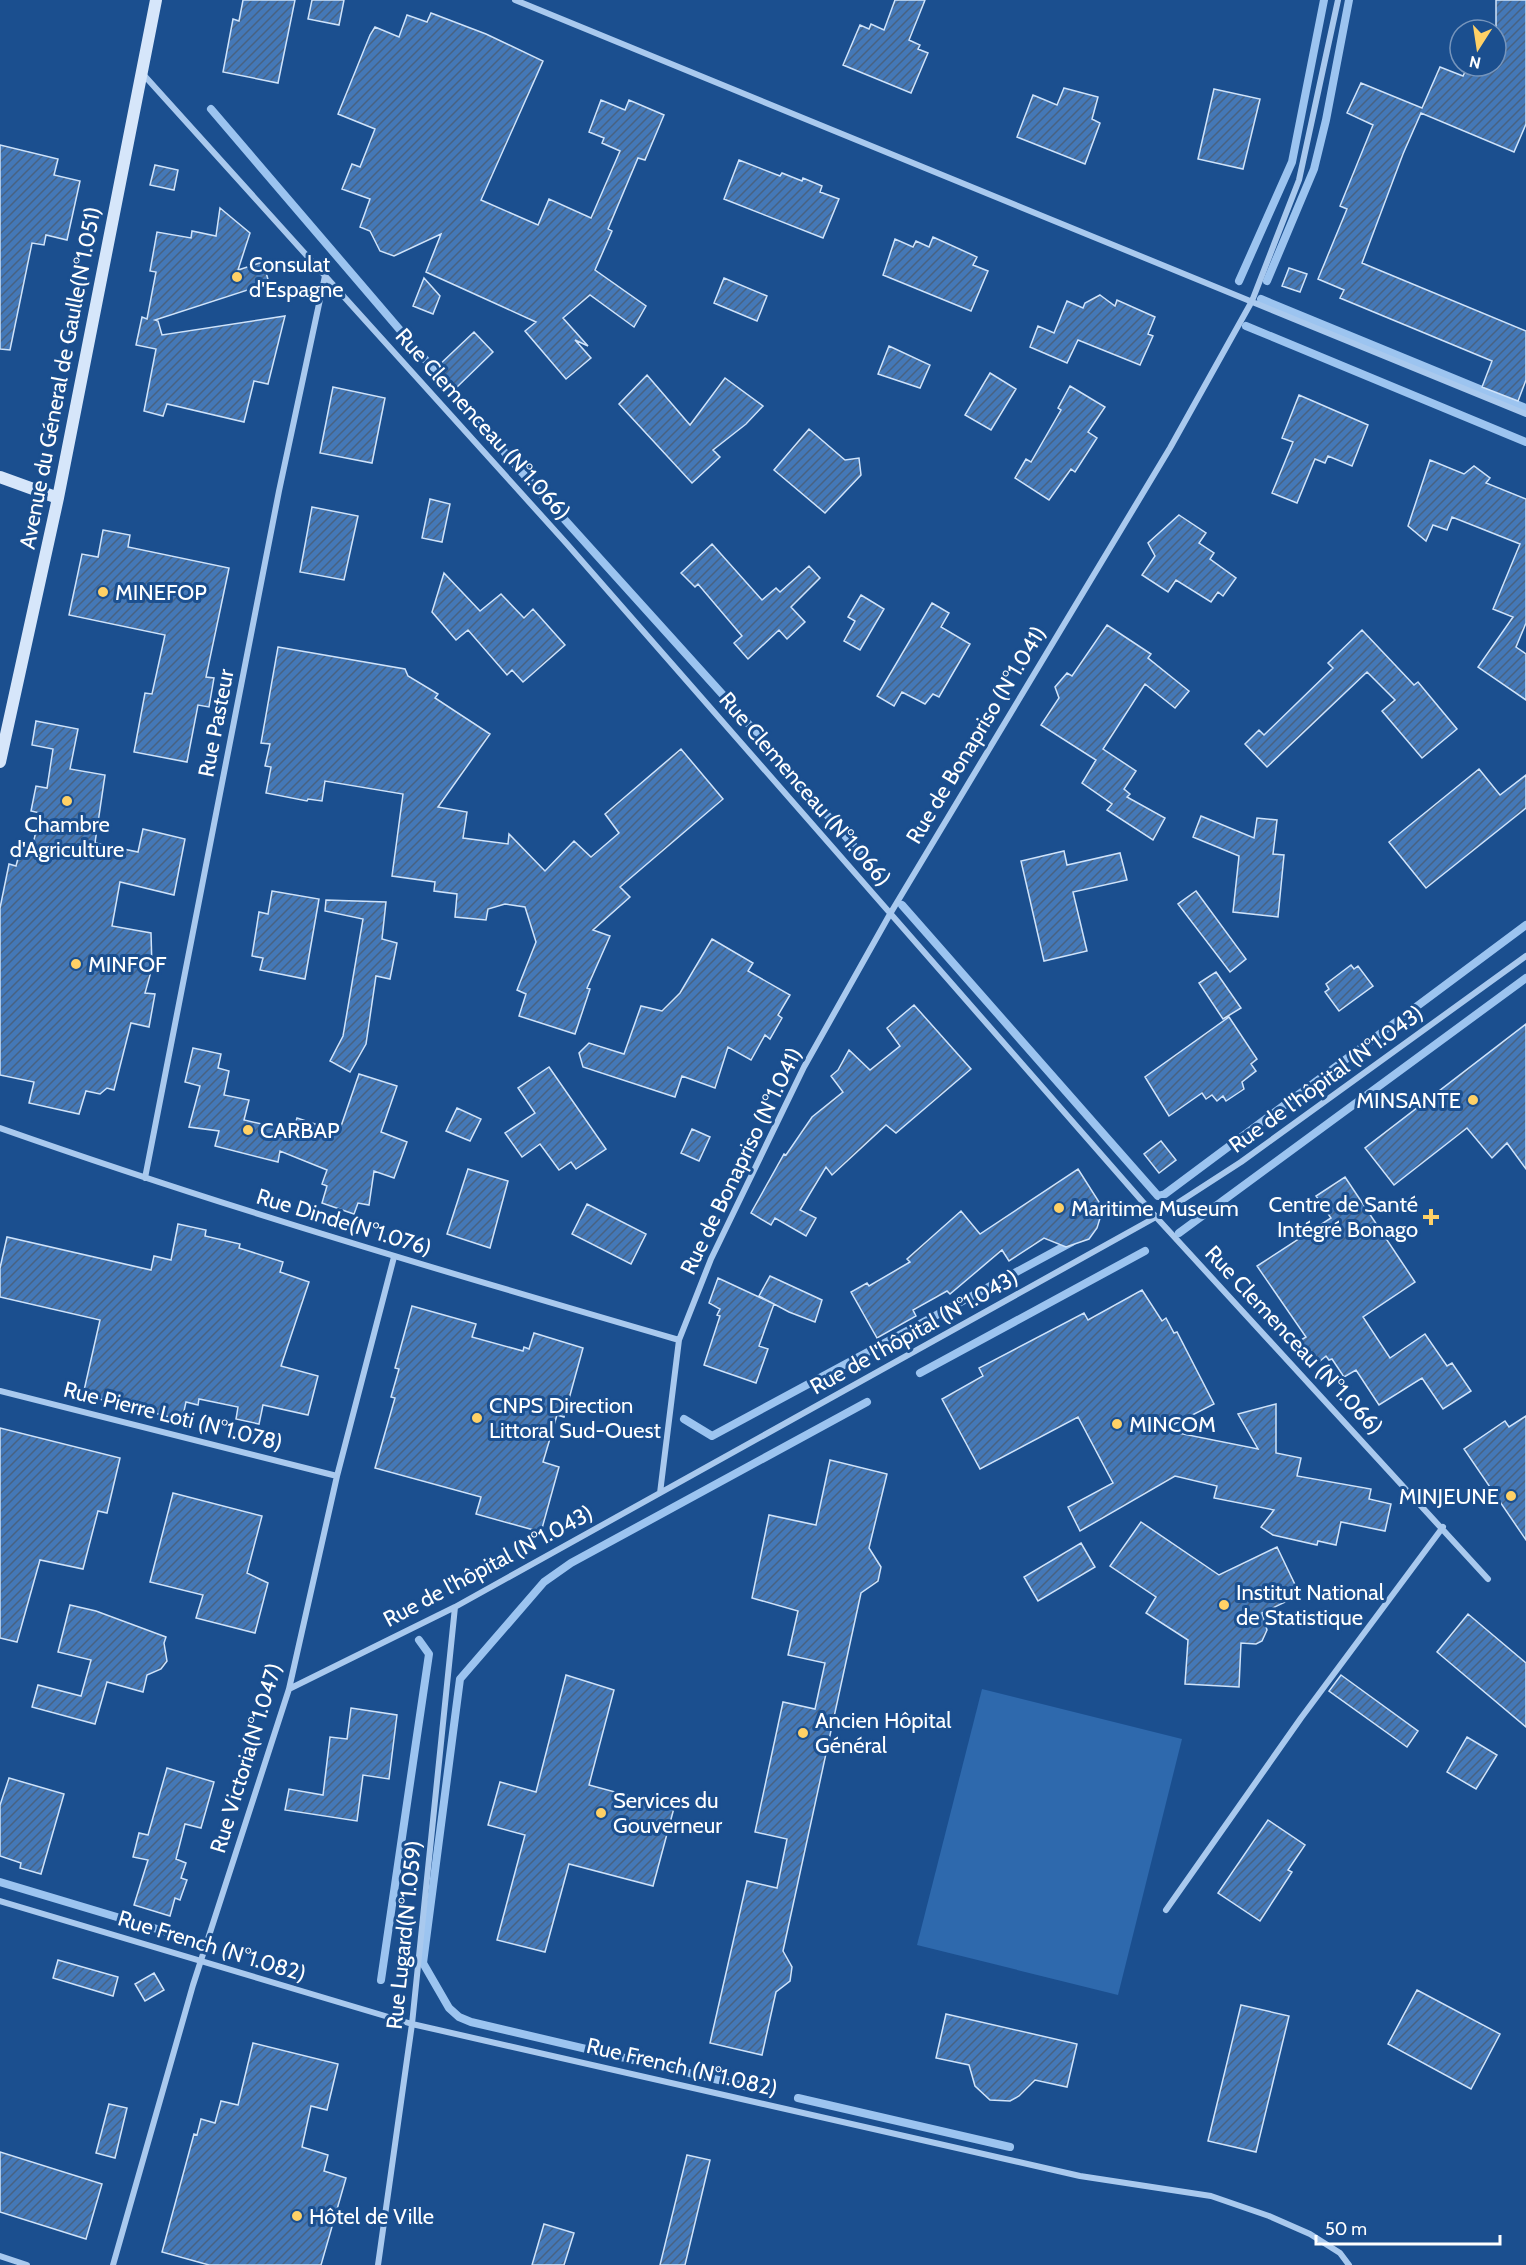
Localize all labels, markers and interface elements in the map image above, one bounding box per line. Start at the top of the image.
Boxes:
north arrow [1448,18,1508,78]
text: N [1467,52,1482,73]
street label: Avenue du Géneral de Gaulle(N°1.051) [14,205,106,551]
place label: Consulat d'Espagne [249,251,344,303]
marker: Consulat d'Espagne [230,270,244,284]
street label: Rue Clemenceau (N°1.066) [390,323,576,525]
place label: MINEFOP [115,579,207,606]
marker: MINEFOP [96,585,110,599]
street label: Rue de Bonapriso (N°1.041) [900,621,1052,849]
street label: Rue Pasteur [192,667,240,779]
street label: Rue Clemenceau (N°1.066) [713,686,897,892]
marker: Chambre d'Agriculture [60,794,74,808]
place label: Chambre d'Agriculture [10,811,124,863]
place label: MINFOF [88,951,167,978]
marker: MINFOF [69,957,83,971]
street label: Rue de l'hôpital (N°1.043) [1224,999,1428,1159]
street label: Rue de Bonapriso (N°1.041) [674,1043,808,1279]
place label: MINSANTE [1356,1087,1461,1114]
marker: MINSANTE [1466,1093,1480,1107]
place label: CARBAP [260,1117,340,1144]
marker: CARBAP [241,1123,255,1137]
street label: Rue Dinde(N°1.076) [253,1183,435,1261]
place label: Centre de Santé Intégré Bonago [1269,1191,1418,1243]
place label: Maritime Museum [1071,1195,1239,1222]
marker: Maritime Museum [1052,1201,1066,1215]
marker: Centre de Santé Intégré Bonago [1422,1208,1440,1226]
street label: Rue Clemenceau (N°1.066) [1199,1240,1389,1440]
street label: Rue de l'hôpital (N°1.043) [805,1264,1023,1400]
street label: Rue Pierre Loti (N°1.078) [61,1376,285,1456]
place label: CNPS Direction Littoral Sud-Ouest [489,1392,662,1444]
marker: CNPS Direction Littoral Sud-Ouest [470,1411,484,1425]
place label: MINCOM [1129,1411,1216,1438]
marker: MINCOM [1110,1417,1124,1431]
place label: MINJEUNE [1399,1483,1499,1510]
marker: MINJEUNE [1504,1489,1518,1503]
street label: Rue de l'hôpital (N°1.043) [379,1499,597,1633]
place label: Institut National de Statistique [1236,1579,1385,1631]
marker: Institut National de Statistique [1217,1598,1231,1612]
street label: Rue Victoria(N°1.047) [204,1660,288,1856]
place label: Ancien Hôpital Général [815,1707,952,1759]
marker: Ancien Hôpital Général [796,1726,810,1740]
place label: Services du Gouverneur [613,1787,722,1839]
marker: Services du Gouverneur [594,1806,608,1820]
street label: Rue Lugard(N°1.059) [381,1839,427,2031]
street label: Rue French (N°1.082) [115,1905,309,1987]
street label: Rue French (N°1.082) [584,2032,780,2102]
place label: Hôtel de Ville [309,2203,434,2230]
scale bar [1316,2208,1500,2246]
marker: Hôtel de Ville [290,2209,304,2223]
text: 50 m [1325,2218,1367,2240]

